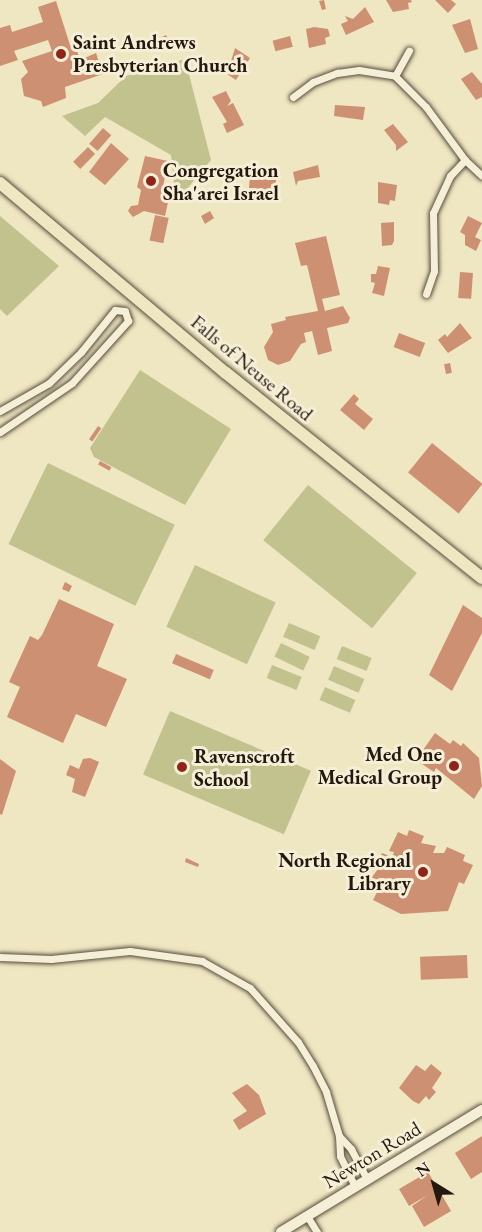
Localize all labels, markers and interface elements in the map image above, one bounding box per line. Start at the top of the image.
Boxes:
place label: Saint Andrews Presbyterian Church [73,30,247,77]
marker: Saint Andrews Presbyterian Church [54,47,68,61]
place label: Congregation Sha'arei Israel [163,158,279,205]
marker: Congregation Sha'arei Israel [144,174,158,188]
street label: Falls of Neuse Road [186,310,318,426]
place label: Med One Medical Group [317,742,442,789]
place label: Ravenscroft School [194,744,295,791]
marker: Med One Medical Group [447,759,461,773]
marker: Ravenscroft School [175,760,189,774]
place label: North Regional Library [278,849,411,896]
marker: North Regional Library [416,865,430,879]
street label: Newton Road [319,1116,425,1194]
north arrow [404,1154,464,1214]

